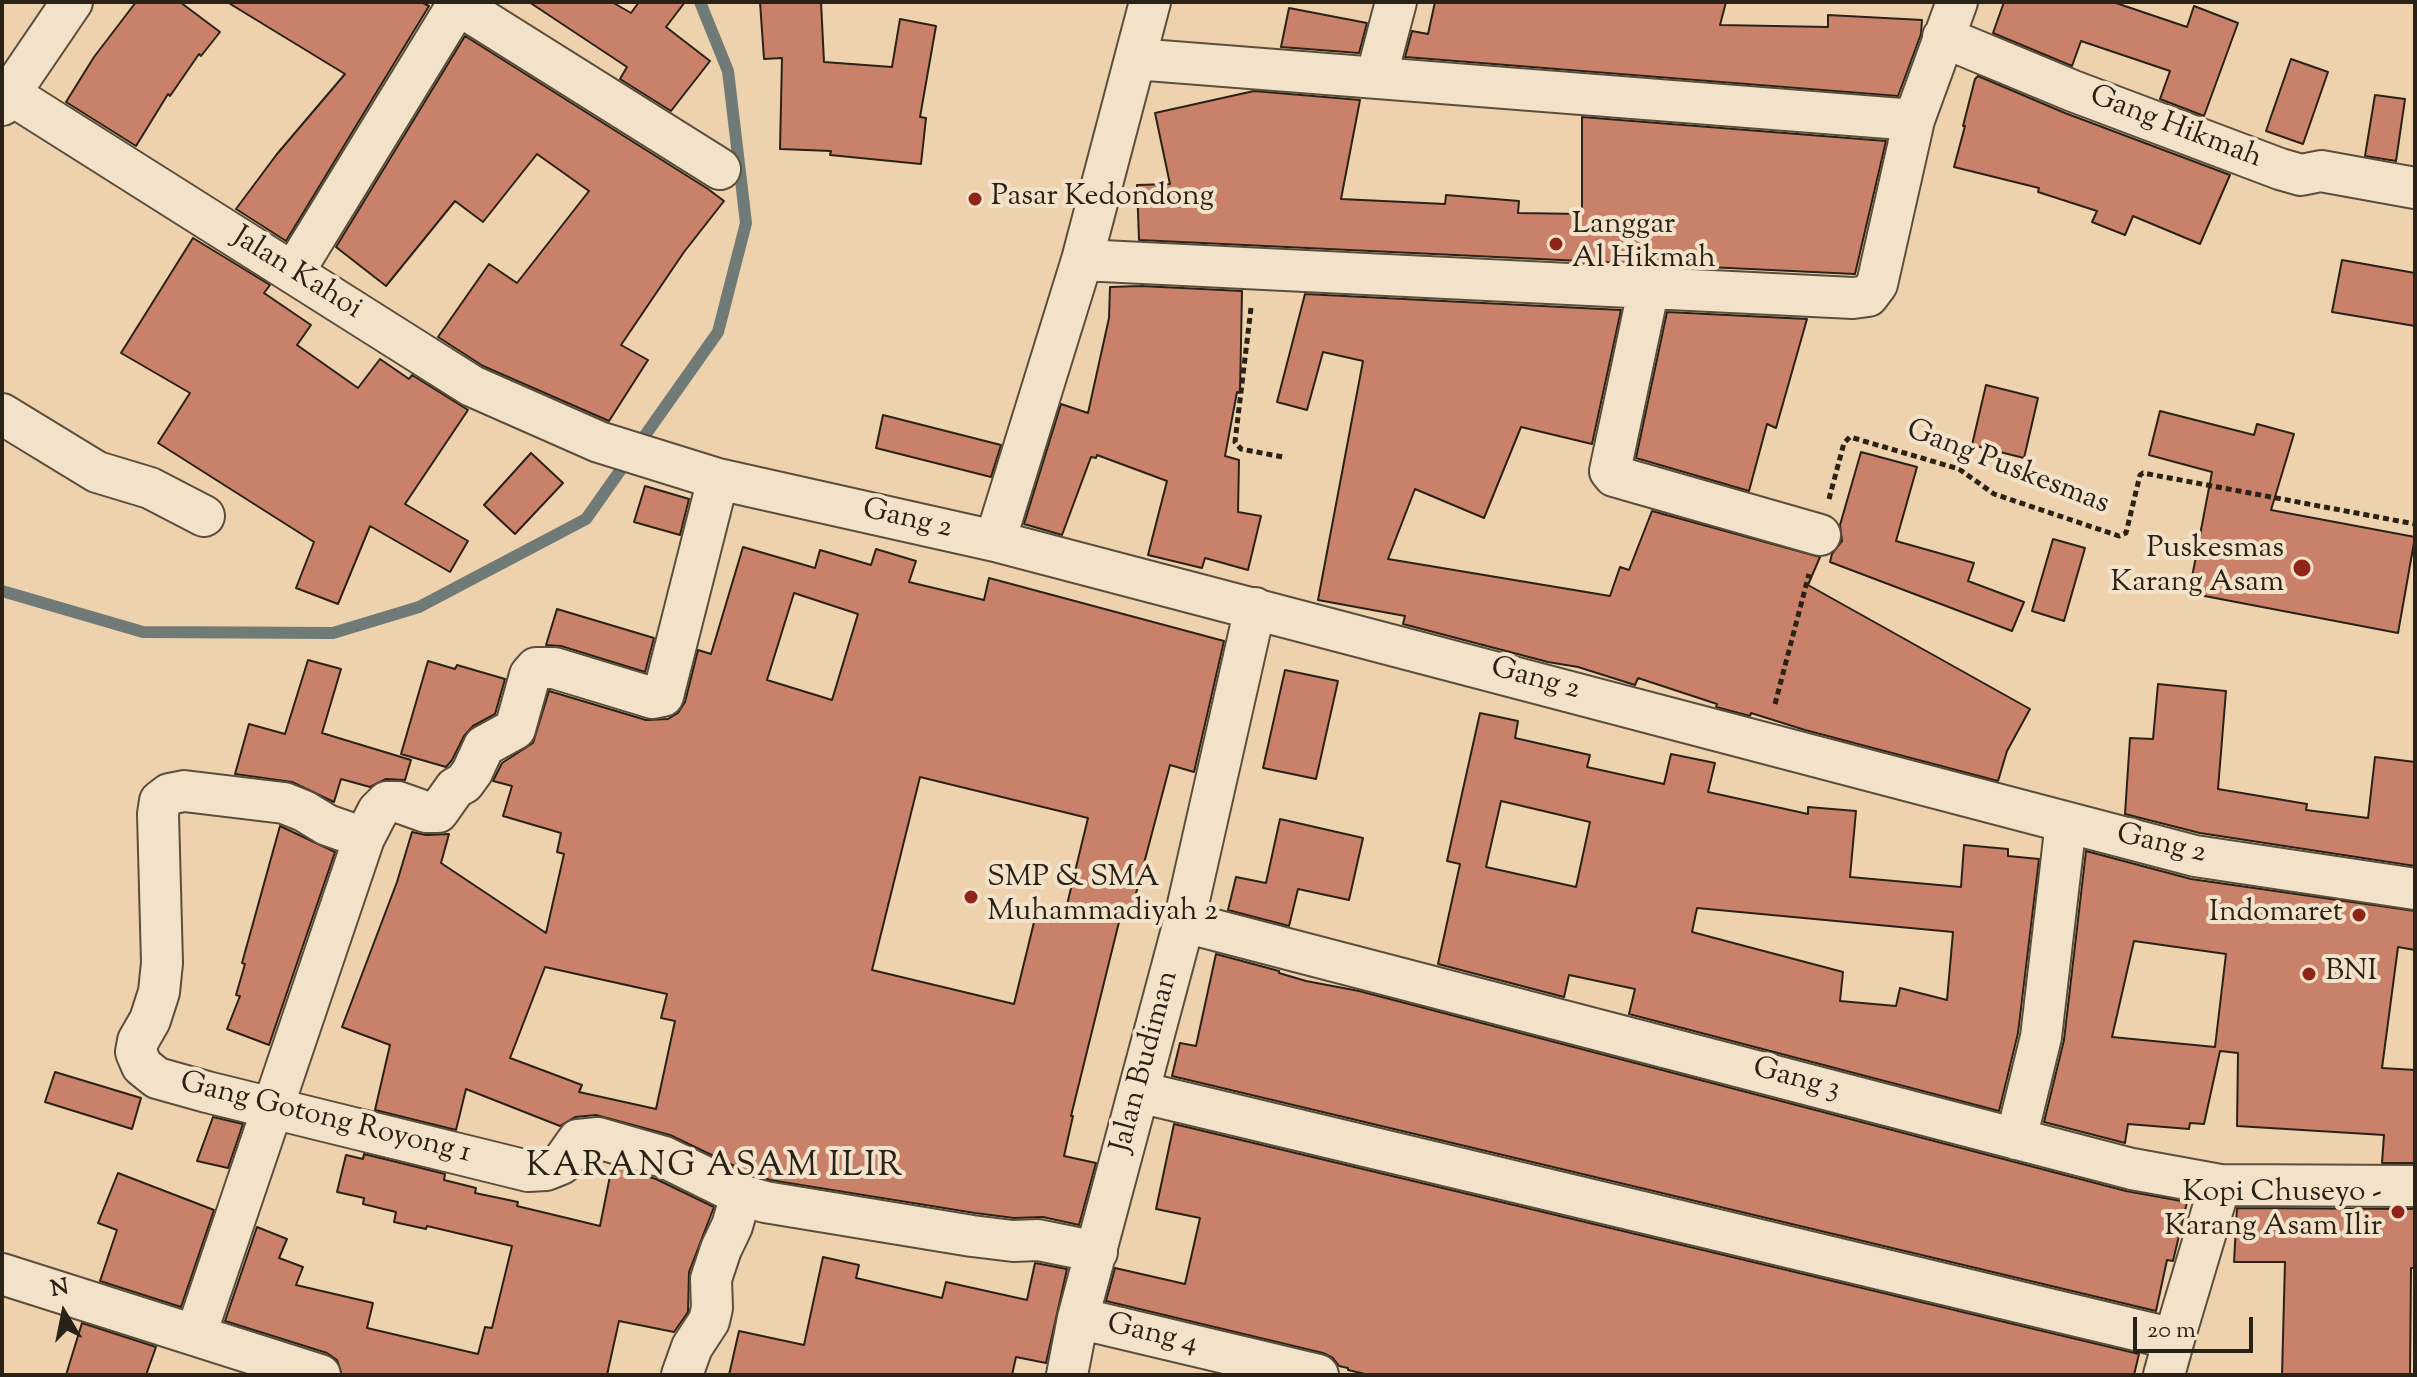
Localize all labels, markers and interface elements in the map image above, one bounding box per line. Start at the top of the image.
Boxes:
street label: Gang Hikmah [2084,80,2266,178]
place label: Pasar Kedondong [991,181,1214,217]
marker: Pasar Kedondong [966,190,984,208]
place label: Langgar Al Hikmah [1572,209,1716,280]
street label: Jalan Kahoi [224,221,368,329]
marker: Langgar Al Hikmah [1547,235,1565,253]
street label: Gang Puskesmas [1900,414,2114,524]
street label: Gang 2 [859,493,955,549]
place label: Puskesmas Karang Asam [2111,533,2284,604]
marker: Puskesmas Karang Asam [2291,557,2313,579]
street label: Gang 2 [1486,652,1584,710]
street label: Gang 2 [2113,818,2209,874]
place label: SMP & SMA Muhammadiyah 2 [987,862,1218,932]
marker: SMP & SMA Muhammadiyah 2 [962,888,980,906]
place label: Indomaret [2209,897,2343,933]
marker: Indomaret [2350,906,2368,924]
place label: BNI [2325,956,2377,992]
marker: BNI [2300,965,2318,983]
street label: Jalan Budiman [1105,967,1189,1157]
street label: Gang 3 [1748,1052,1844,1110]
street label: Gang Gotong Royong 1 [176,1066,474,1174]
district label: KARANG ASAM ILIR [526,1149,904,1189]
place label: Kopi Chuseyo - Karang Asam Ilir [2164,1177,2382,1248]
marker: Kopi Chuseyo - Karang Asam Ilir [2389,1203,2407,1221]
text: N [48,1272,71,1307]
north arrow [24,1273,104,1353]
scale bar [2137,1301,2257,1351]
street label: Gang 4 [1103,1308,1201,1364]
text: 20 m [2147,1314,2196,1348]

